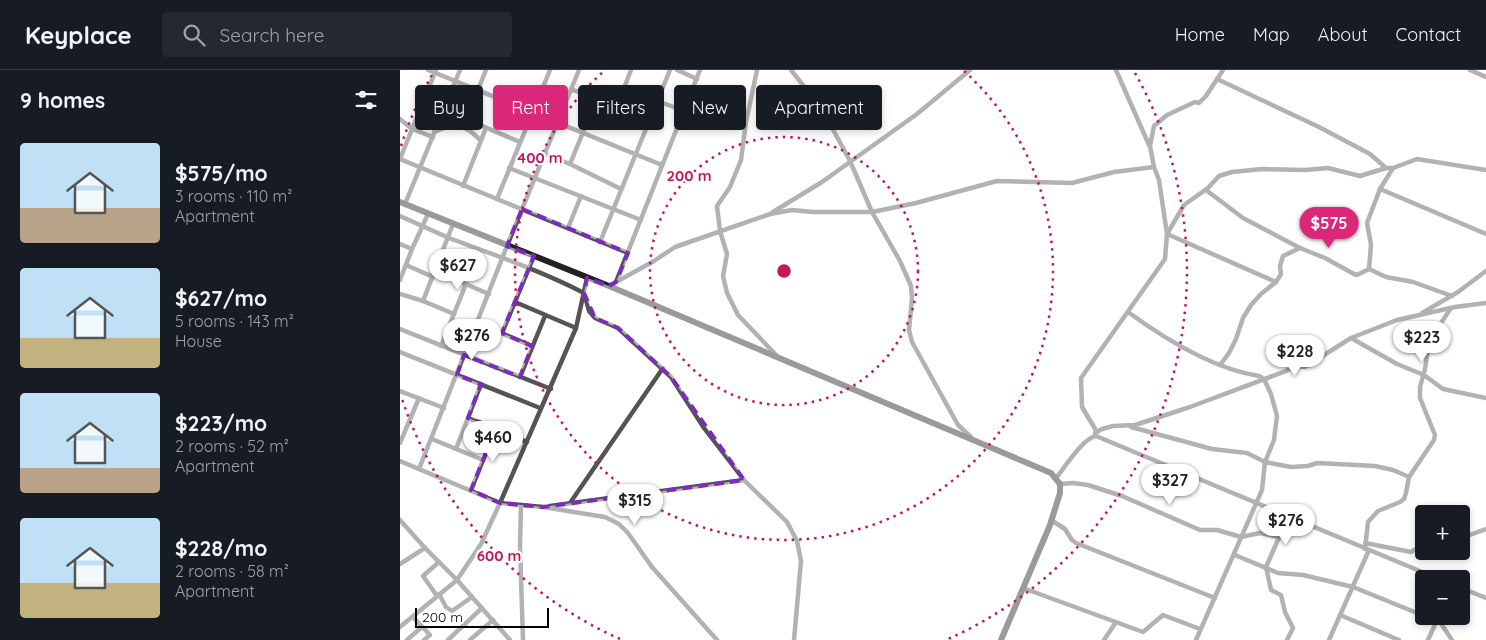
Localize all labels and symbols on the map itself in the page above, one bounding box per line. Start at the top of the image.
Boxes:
text: 400 m [517,148,563,167]
text: 200 m [667,166,712,185]
pin: $575 [1299,206,1359,249]
pin: $627 [428,248,488,291]
centre of rings [775,262,793,280]
pin: $276 [442,318,502,361]
pin: $223 [1392,320,1452,363]
pin: $228 [1265,334,1325,377]
pin: $460 [463,420,523,463]
pin: $327 [1140,464,1200,506]
pin: $315 [605,484,665,526]
pin: $276 [1256,504,1316,546]
text: 600 m [477,546,521,565]
scale bar [415,605,549,628]

